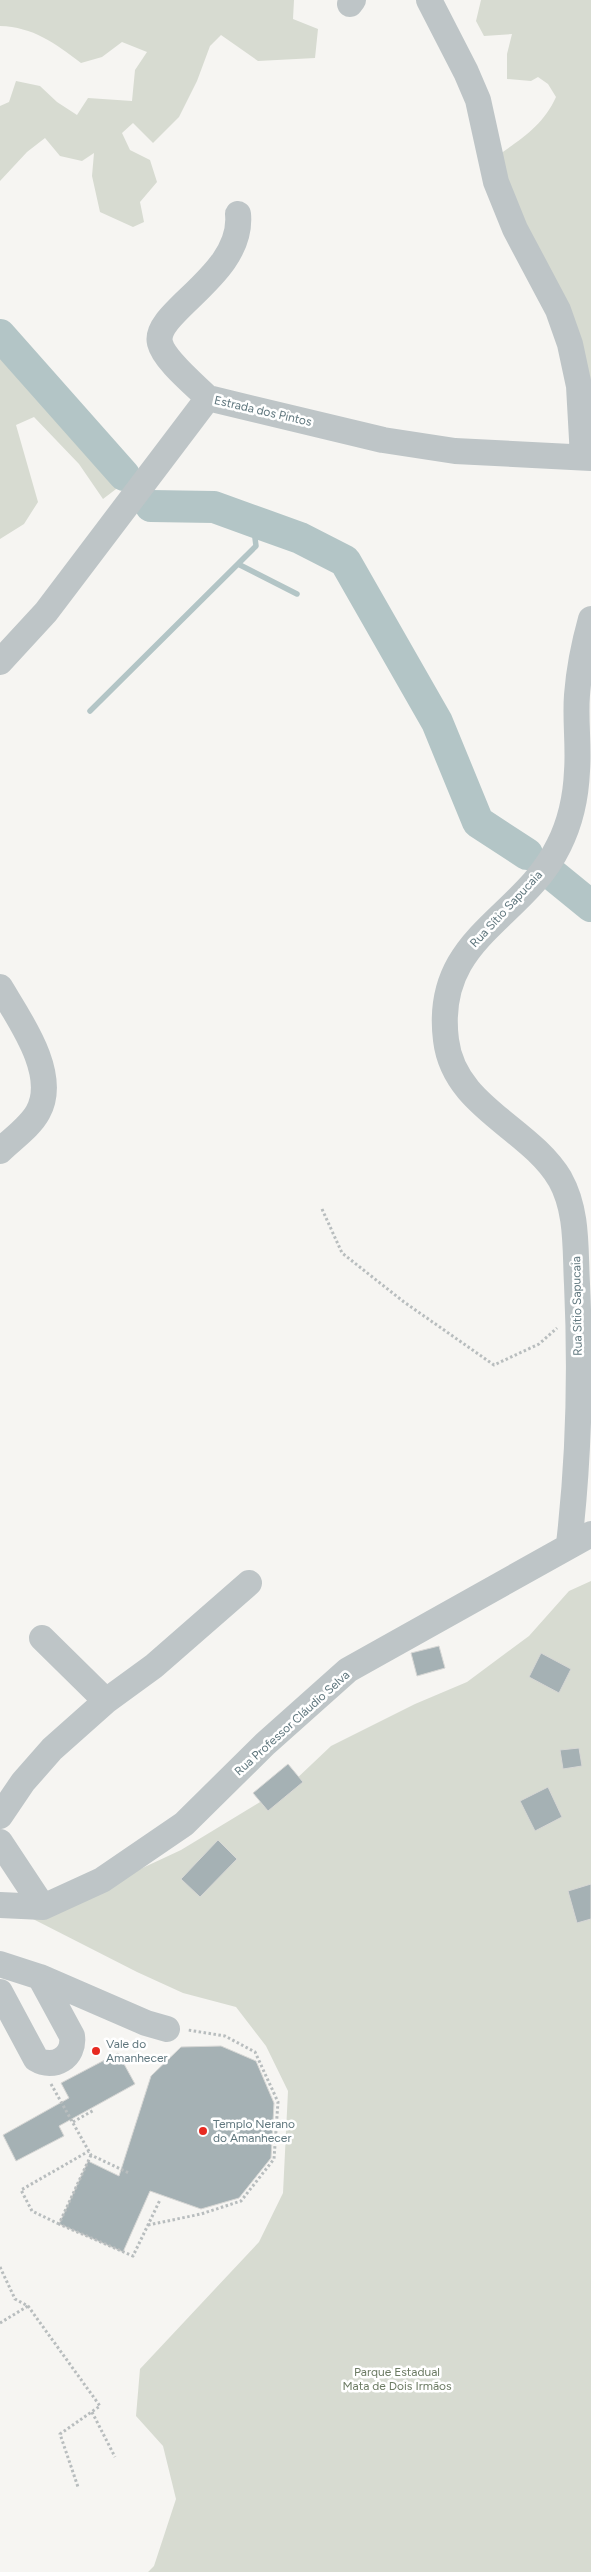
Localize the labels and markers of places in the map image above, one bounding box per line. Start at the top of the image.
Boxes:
place label: Vale do Amanhecer [106,2037,168,2065]
marker: Vale do Amanhecer [90,2045,102,2057]
place label: Templo Nerano do Amanhecer [213,2117,295,2145]
marker: Templo Nerano do Amanhecer [197,2125,209,2137]

